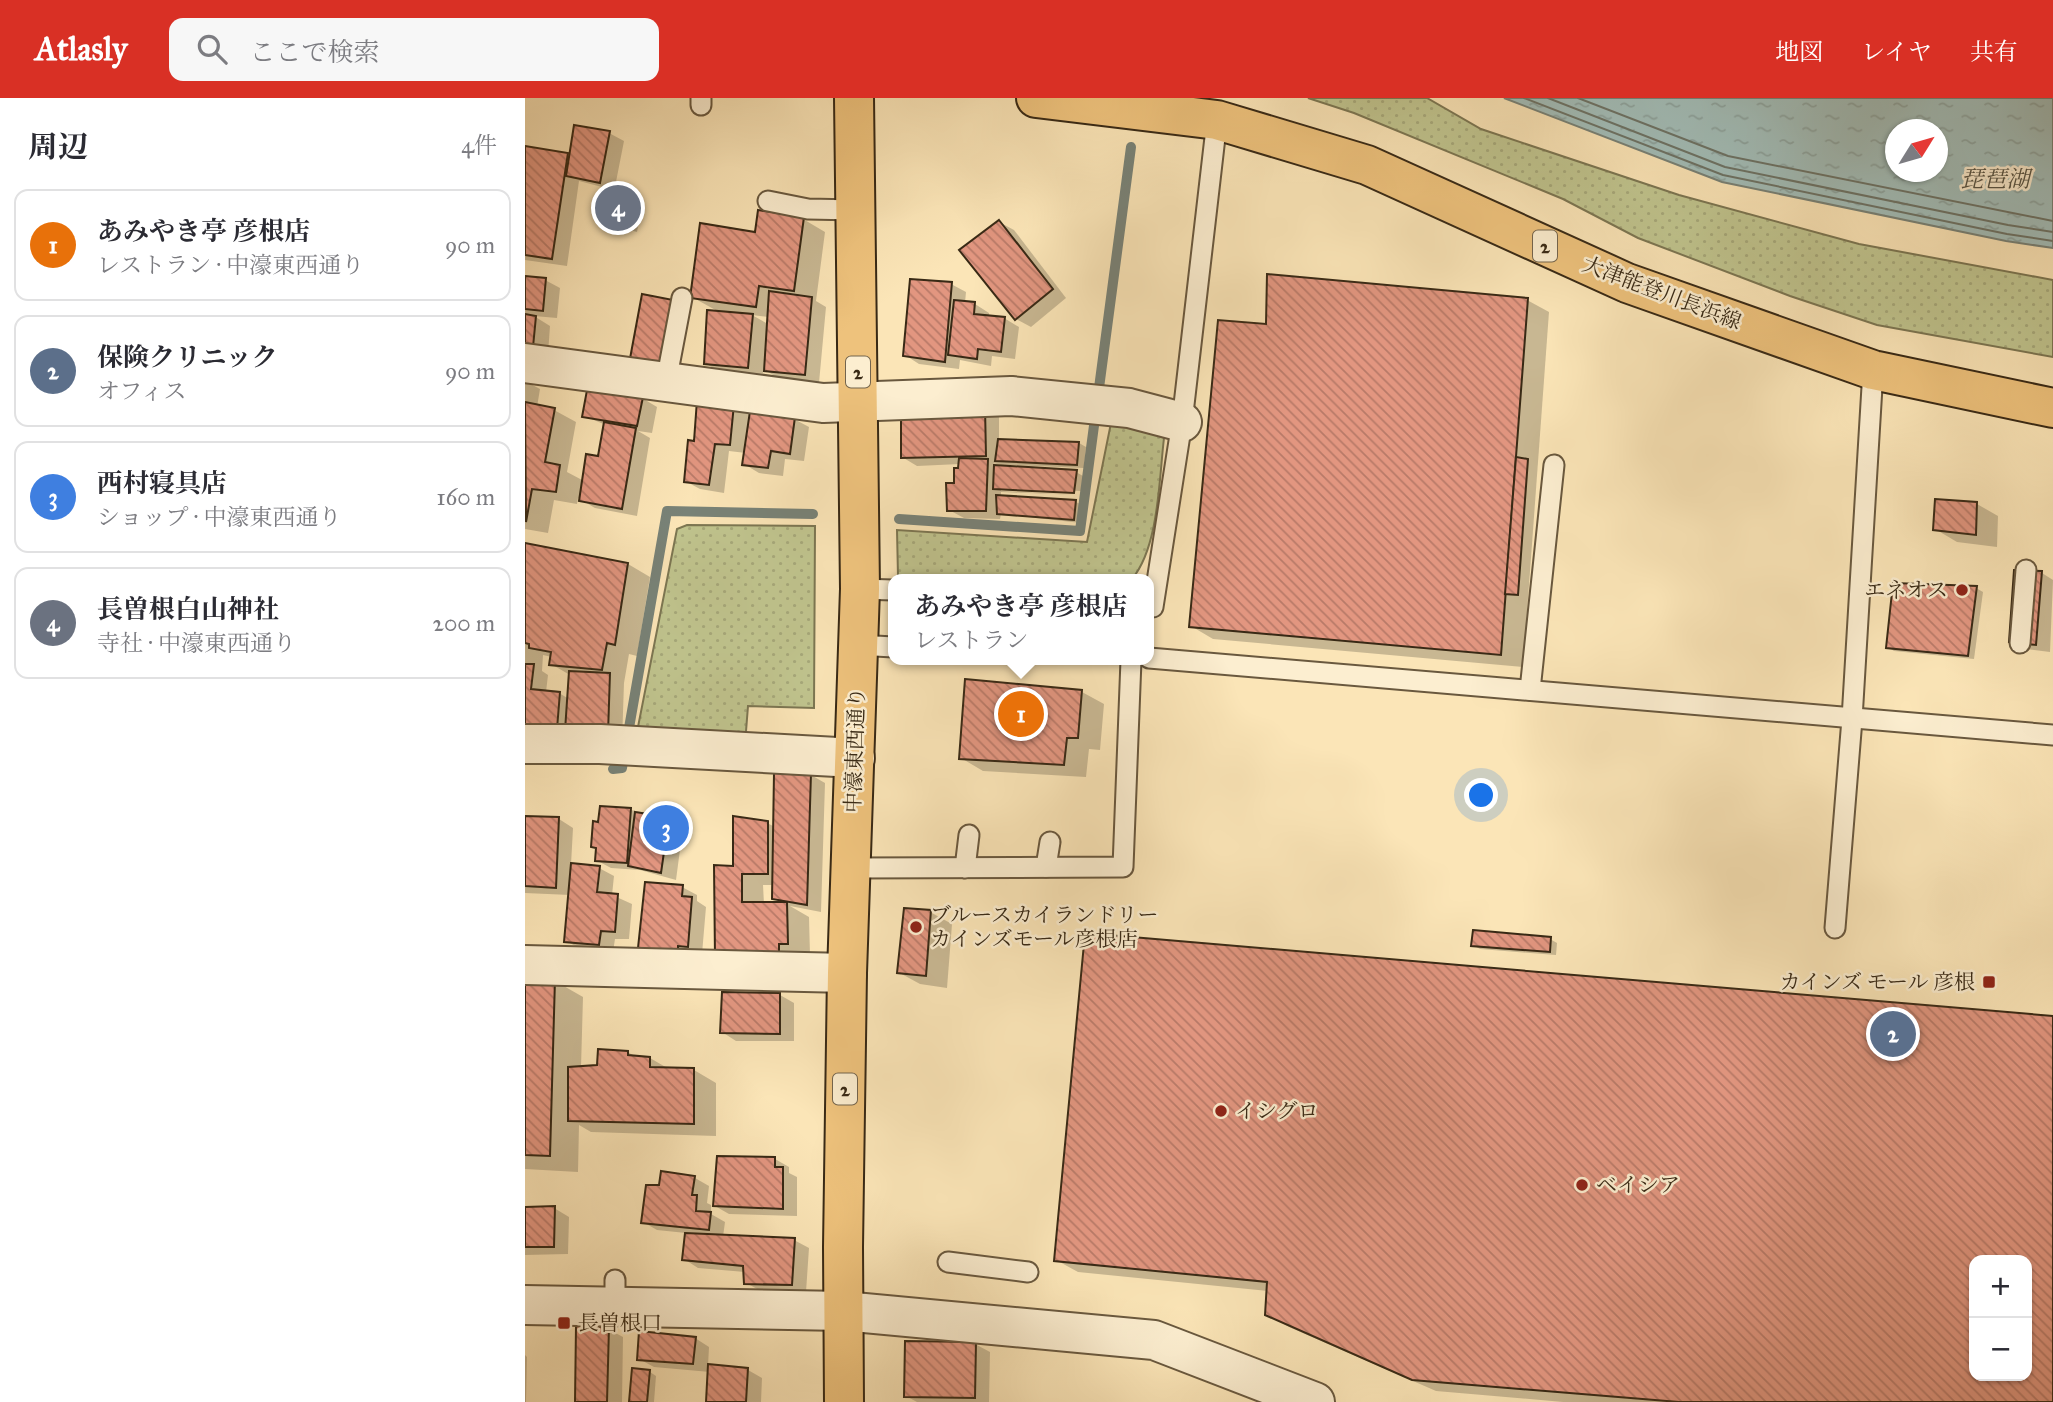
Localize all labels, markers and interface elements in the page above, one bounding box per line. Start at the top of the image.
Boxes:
search box [169,18,659,81]
text: Atlasly [35,29,127,69]
icon: search [193,30,231,68]
text: ここで検索 [249,36,379,68]
text: 地図 [1775,37,1823,67]
text: レイヤ [1861,37,1932,67]
text: 共有 [1970,37,2018,67]
north arrow [1885,119,1948,182]
text: 周辺 [28,129,88,165]
text: 4件 [461,131,497,159]
water label: 琵琶湖 [1961,165,2034,193]
pin: 4 [595,182,641,234]
text: あみやき亭 彦根店 [97,215,311,247]
road number: 2 [1533,230,1557,262]
text: 1 [48,231,58,259]
text: 90 m [445,231,495,259]
text: レストラン · 中濠東西通り [97,251,364,279]
street label: 大津能登川長浜線 [1579,251,1745,335]
text: 保険クリニック [97,341,277,373]
road number: 2 [846,356,870,388]
text: 2 [47,357,59,385]
text: 90 m [445,357,495,385]
text: オフィス [97,377,186,405]
text: 西村寝具店 [97,467,227,499]
text: 3 [48,483,58,511]
text: 160 m [437,483,495,511]
text: ショップ · 中濠東西通り [97,503,341,531]
popup [888,574,1154,665]
place label: エネオス [1864,577,1948,603]
marker: エネオス [1954,582,1970,598]
text: あみやき亭 彦根店 [914,590,1128,622]
text: 長曽根白山神社 [97,593,279,625]
text: 4 [47,609,59,637]
text: 200 m [433,609,495,637]
text: レストラン [914,626,1029,654]
text: 寺社 · 中濠東西通り [97,629,296,657]
street label: 中濠東西通り [840,687,870,813]
pin: 1 [998,688,1044,740]
your location [1464,778,1498,812]
pin: 3 [643,802,689,854]
place label: ブルースカイランドリー カインズモール彦根店 [930,902,1158,952]
marker: ブルースカイランドリー カインズモール彦根店 [908,919,924,935]
place label: カインズ モール 彦根 [1779,969,1975,995]
marker: カインズ モール 彦根 [1981,974,1997,990]
pin: 2 [1870,1008,1916,1060]
road number: 2 [833,1074,857,1105]
place label: イシグロ [1235,1098,1319,1124]
marker: イシグロ [1213,1103,1229,1119]
place label: ベイシア [1596,1172,1680,1198]
marker: ベイシア [1574,1177,1590,1193]
map controls [1969,1255,2032,1381]
button: + [1969,1255,2032,1318]
place label: 長曽根口 [578,1310,662,1336]
marker: 長曽根口 [556,1315,572,1331]
button: − [1969,1318,2032,1381]

